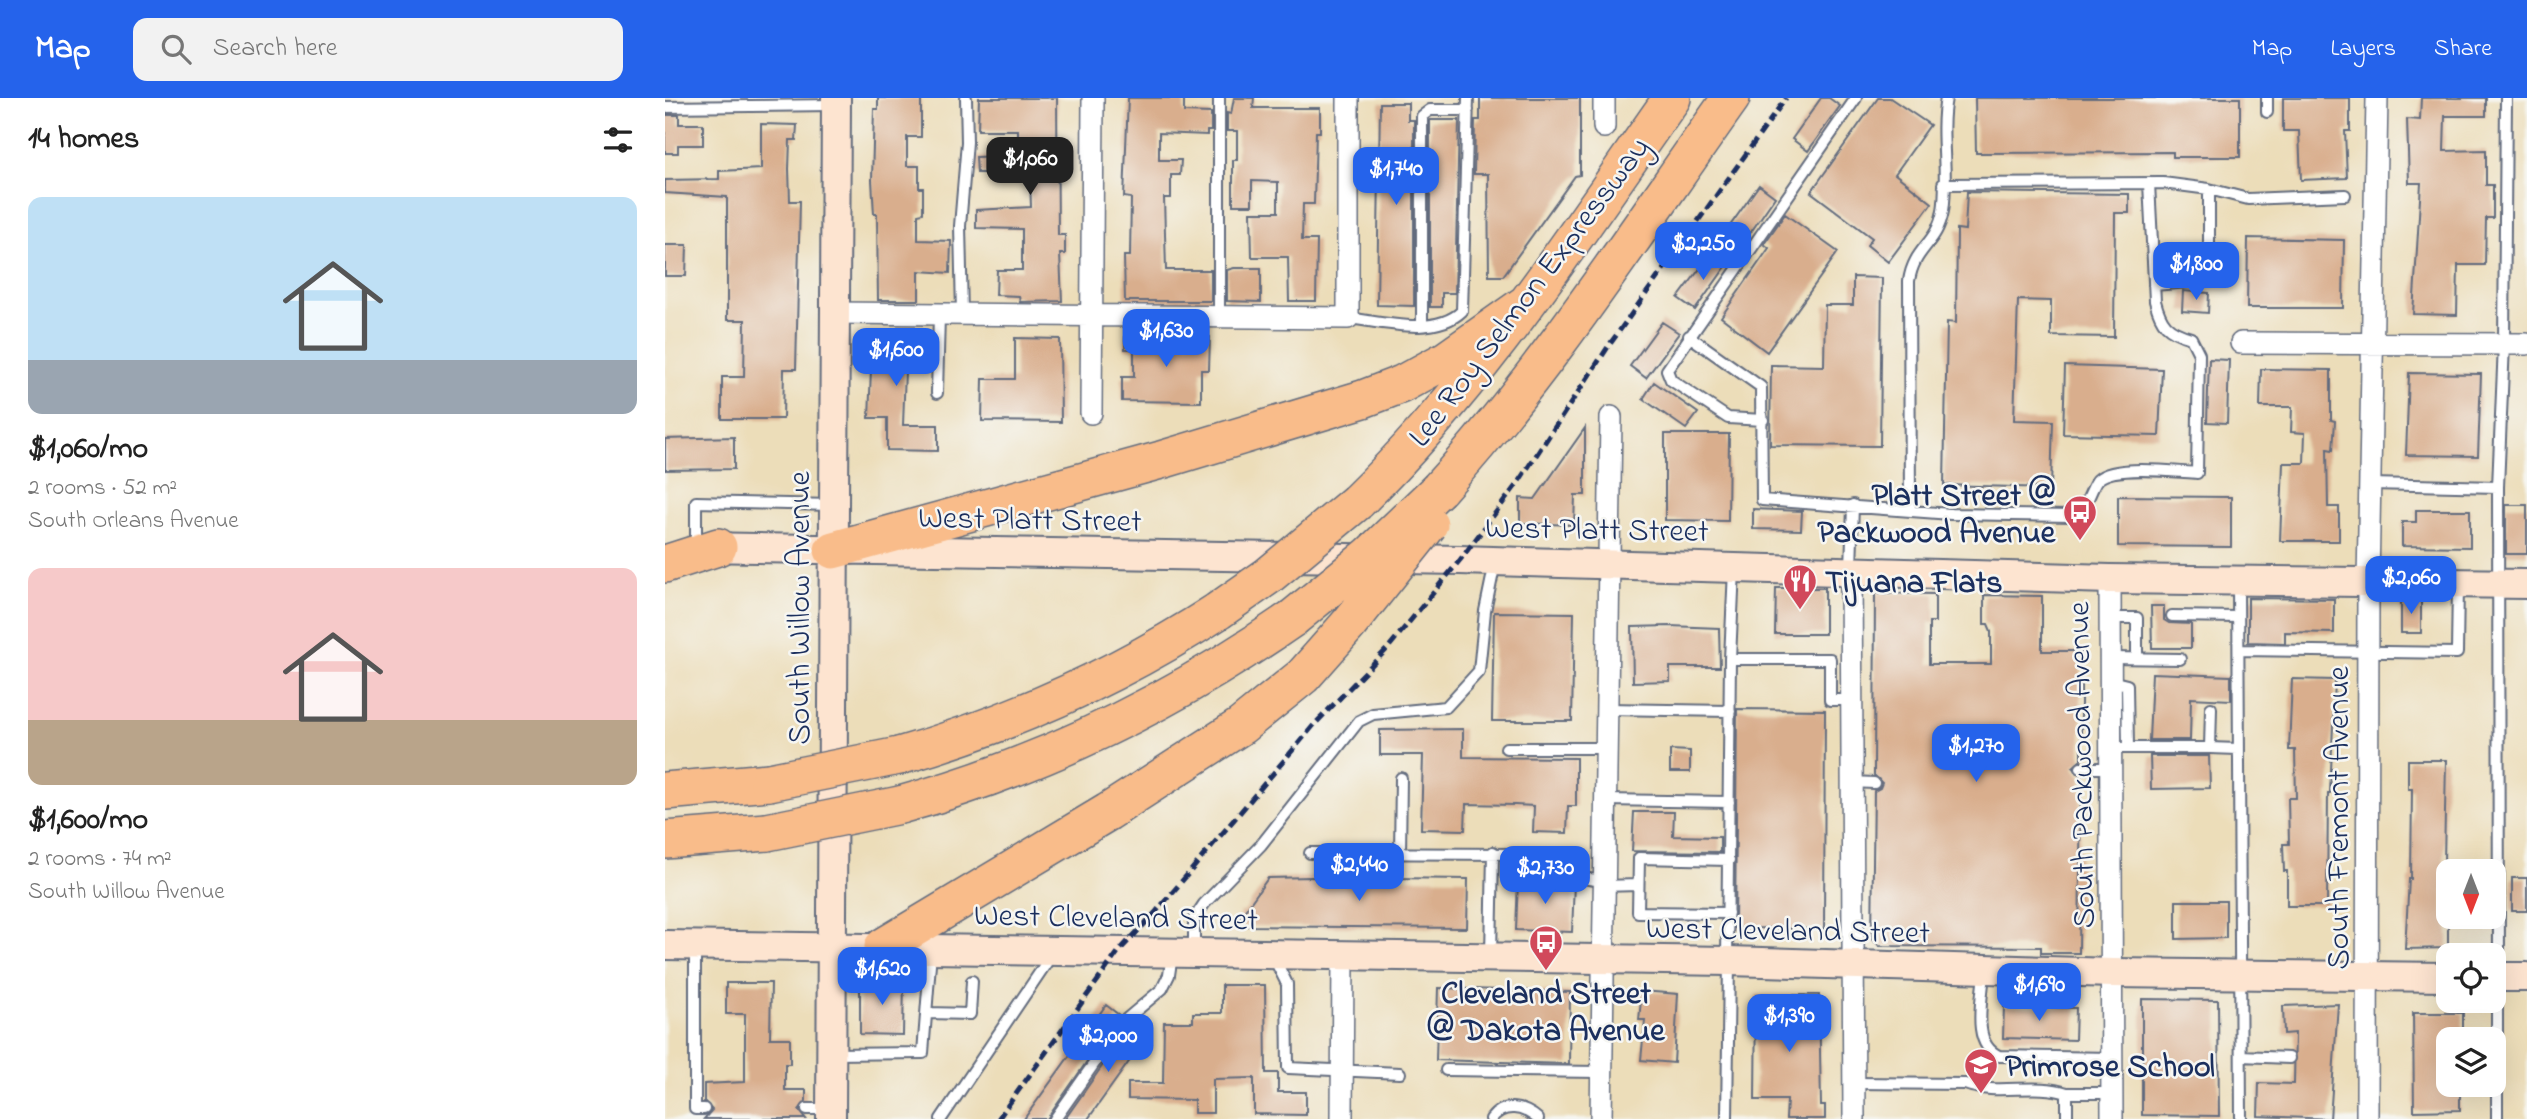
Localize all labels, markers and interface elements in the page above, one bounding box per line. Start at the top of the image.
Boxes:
search box [133,18,623,81]
text: Map [35,25,91,73]
icon: search [157,30,195,68]
text: Search here [213,30,337,68]
text: Map [2252,32,2292,67]
text: Layers [2330,32,2396,67]
text: Share [2434,32,2492,67]
text: 14 homes [28,118,139,162]
icon: filters [599,121,637,159]
street label: Lee Roy Selmon Expressway [1398,128,1663,458]
pin: $1,060 [973,138,1087,197]
text: $1,060 [1002,143,1058,176]
pin: $1,740 [1339,148,1453,207]
text: $1,740 [1369,153,1423,186]
pin: $2,250 [1646,222,1760,282]
text: $2,250 [1671,228,1735,261]
pin: $1,800 [2139,242,2253,302]
icon: home [270,243,396,369]
text: $1,800 [2169,248,2223,281]
pin: $1,630 [1109,310,1223,369]
text: $1,630 [1139,315,1193,348]
pin: $1,600 [839,328,953,388]
text: $1,600 [868,334,924,367]
text: $1,060/mo [28,428,148,472]
street label: South Willow Avenue [778,471,825,745]
text: 2 rooms · 52 m² [28,472,177,505]
place label: Platt Street @ Packwood Avenue [1817,474,2057,558]
bus stop icon: Platt Street @ Packwood Avenue [2061,493,2099,542]
street label: West Platt Street [918,496,1142,547]
text: South Orleans Avenue [28,505,239,538]
street label: West Platt Street [1485,506,1709,557]
pin: $2,060 [2354,556,2468,616]
place label: Tijuana Flats [1825,561,2002,608]
restaurant icon: Tijuana Flats [1781,562,1819,611]
text: $2,060 [2381,562,2441,595]
street label: South Packwood Avenue [2057,600,2110,929]
icon: home [270,614,396,740]
street label: South Fremont Avenue [2317,666,2364,970]
pin: $1,270 [1919,724,2033,784]
text: $1,270 [1948,730,2004,763]
text: $1,600/mo [28,799,148,843]
text: 2 rooms · 74 m² [28,843,172,876]
pin: $2,440 [1302,844,1416,903]
pin: $2,730 [1488,846,1602,906]
text: $2,440 [1330,849,1388,882]
text: $2,730 [1516,852,1574,885]
north arrow [2436,859,2506,929]
map controls [2436,859,2506,1097]
text: South Willow Avenue [28,876,225,909]
street label: West Cleveland Street [973,894,1259,945]
street label: West Cleveland Street [1645,907,1931,958]
bus stop icon: Cleveland Street @ Dakota Avenue [1527,923,1565,972]
button: locate [2436,943,2506,1013]
pin: $1,620 [825,948,939,1007]
text: $1,620 [854,953,910,986]
pin: $1,690 [1982,964,2096,1023]
text: $1,690 [2013,969,2065,1002]
place label: Cleveland Street @ Dakota Avenue [1427,972,1666,1056]
pin: $1,390 [1732,995,1846,1054]
text: $1,390 [1763,1000,1815,1033]
pin: $2,000 [1051,1014,1165,1074]
text: $2,000 [1078,1020,1138,1053]
button: layers [2436,1027,2506,1097]
place label: Primrose School [2005,1045,2215,1092]
school or university icon: Primrose School [1962,1046,2000,1095]

